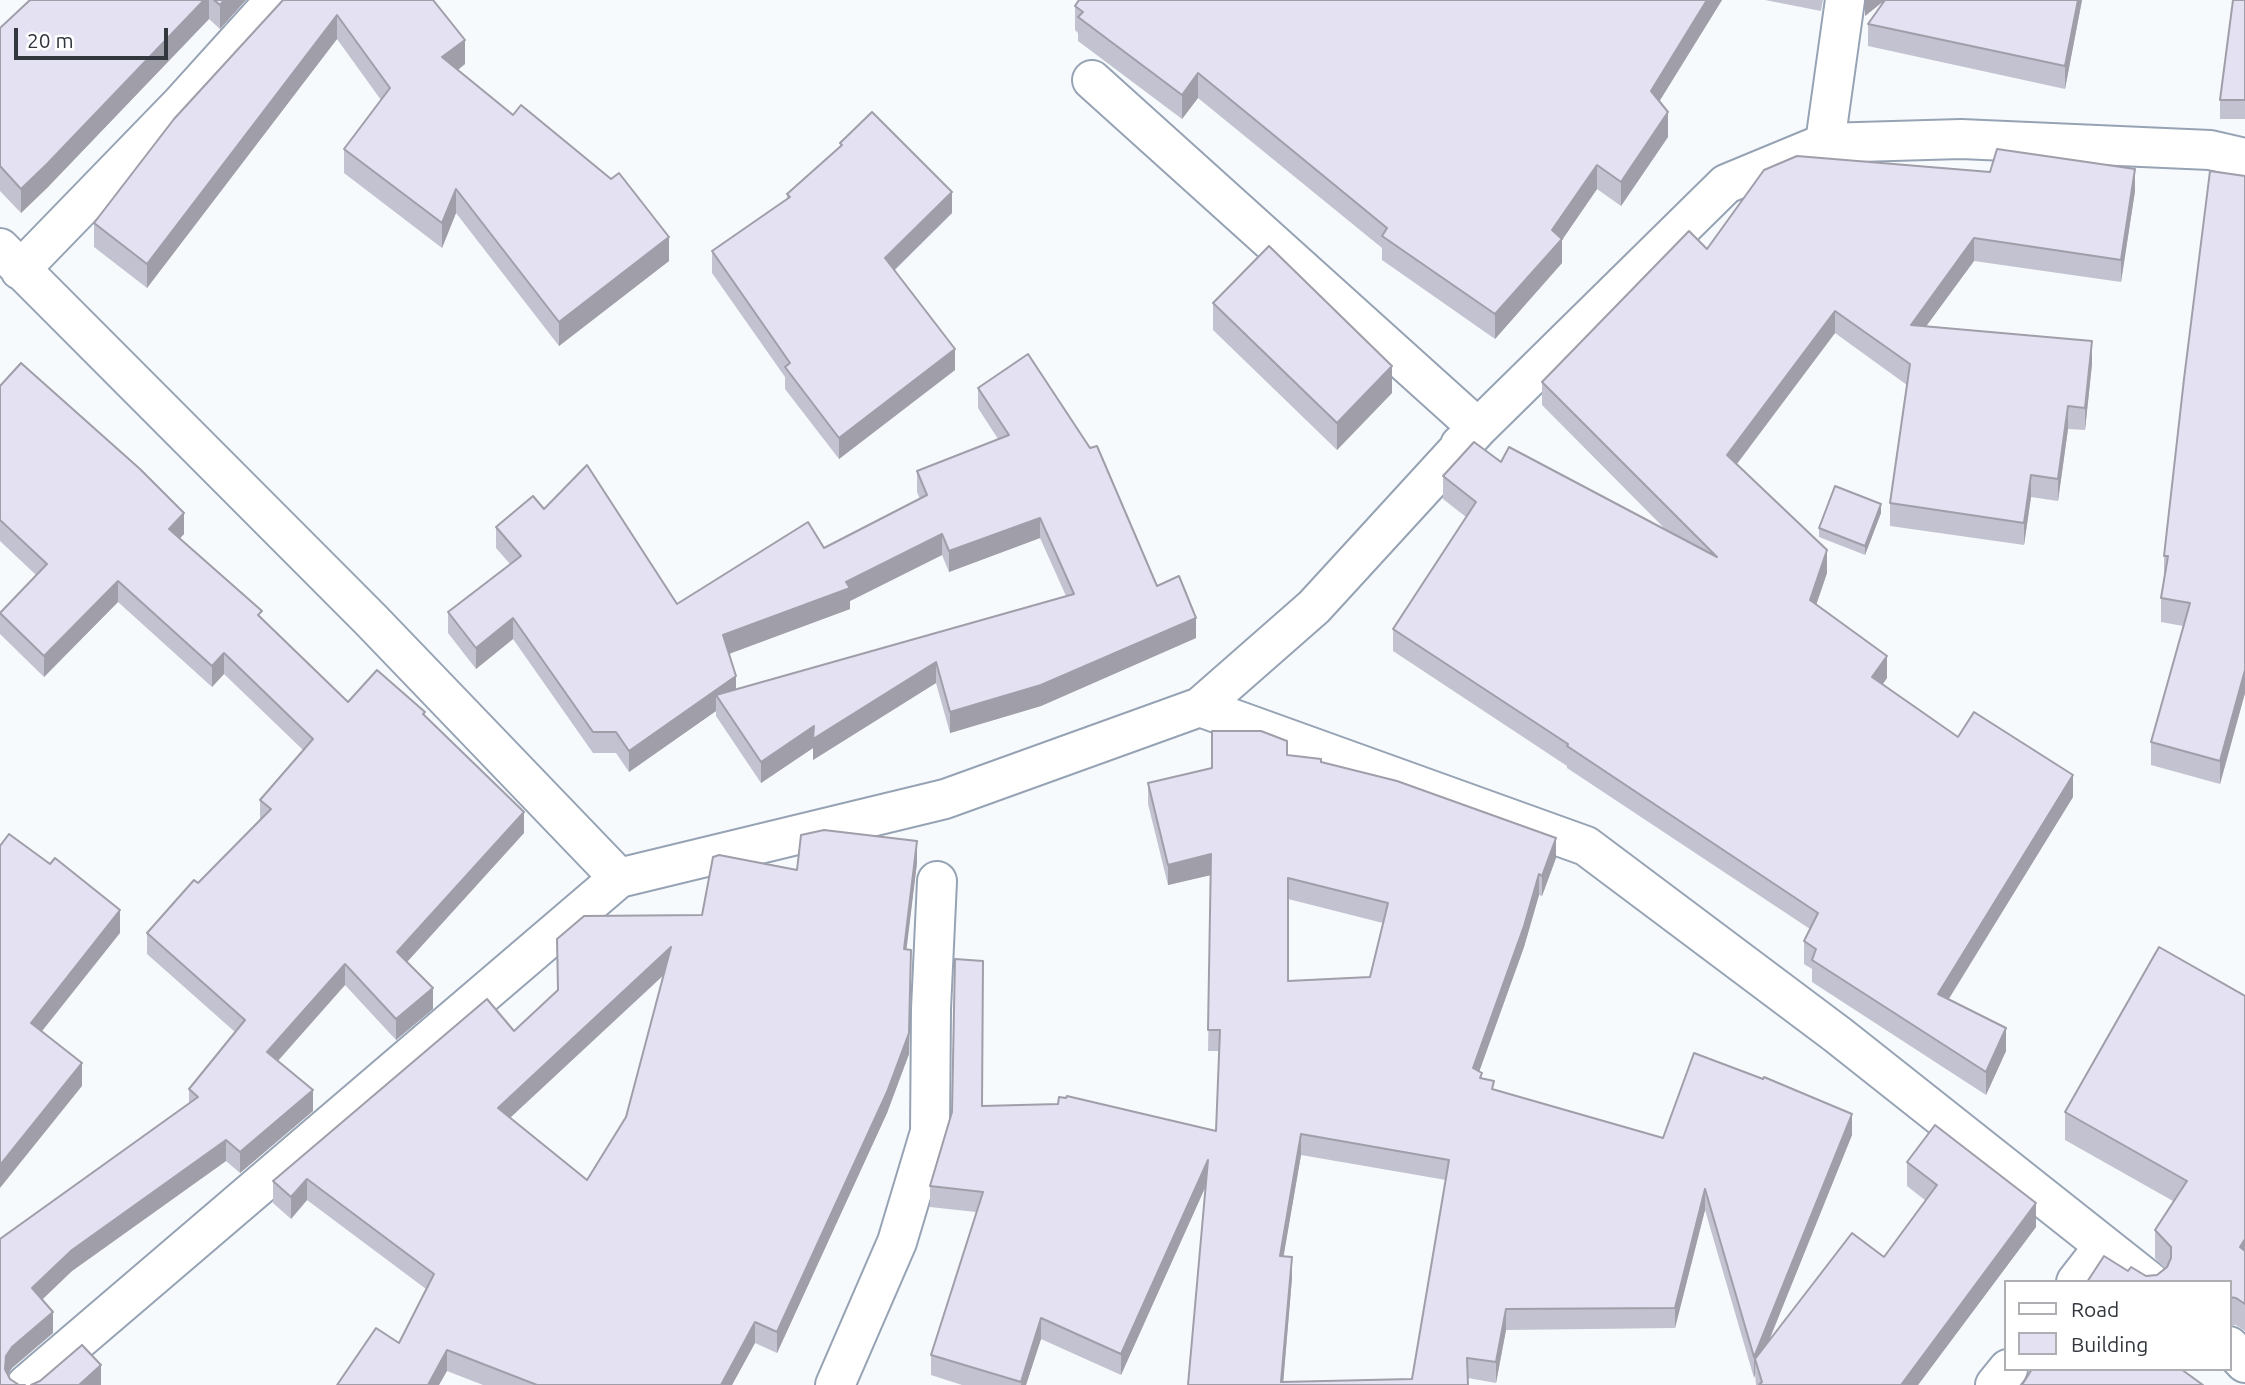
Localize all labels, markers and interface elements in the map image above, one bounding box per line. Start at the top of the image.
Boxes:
scale bar [18,14,172,58]
text: 20 m [27,28,74,52]
legend [2004,1280,2231,1371]
text: Road [2071,1297,2119,1321]
text: Building [2071,1332,2148,1356]

